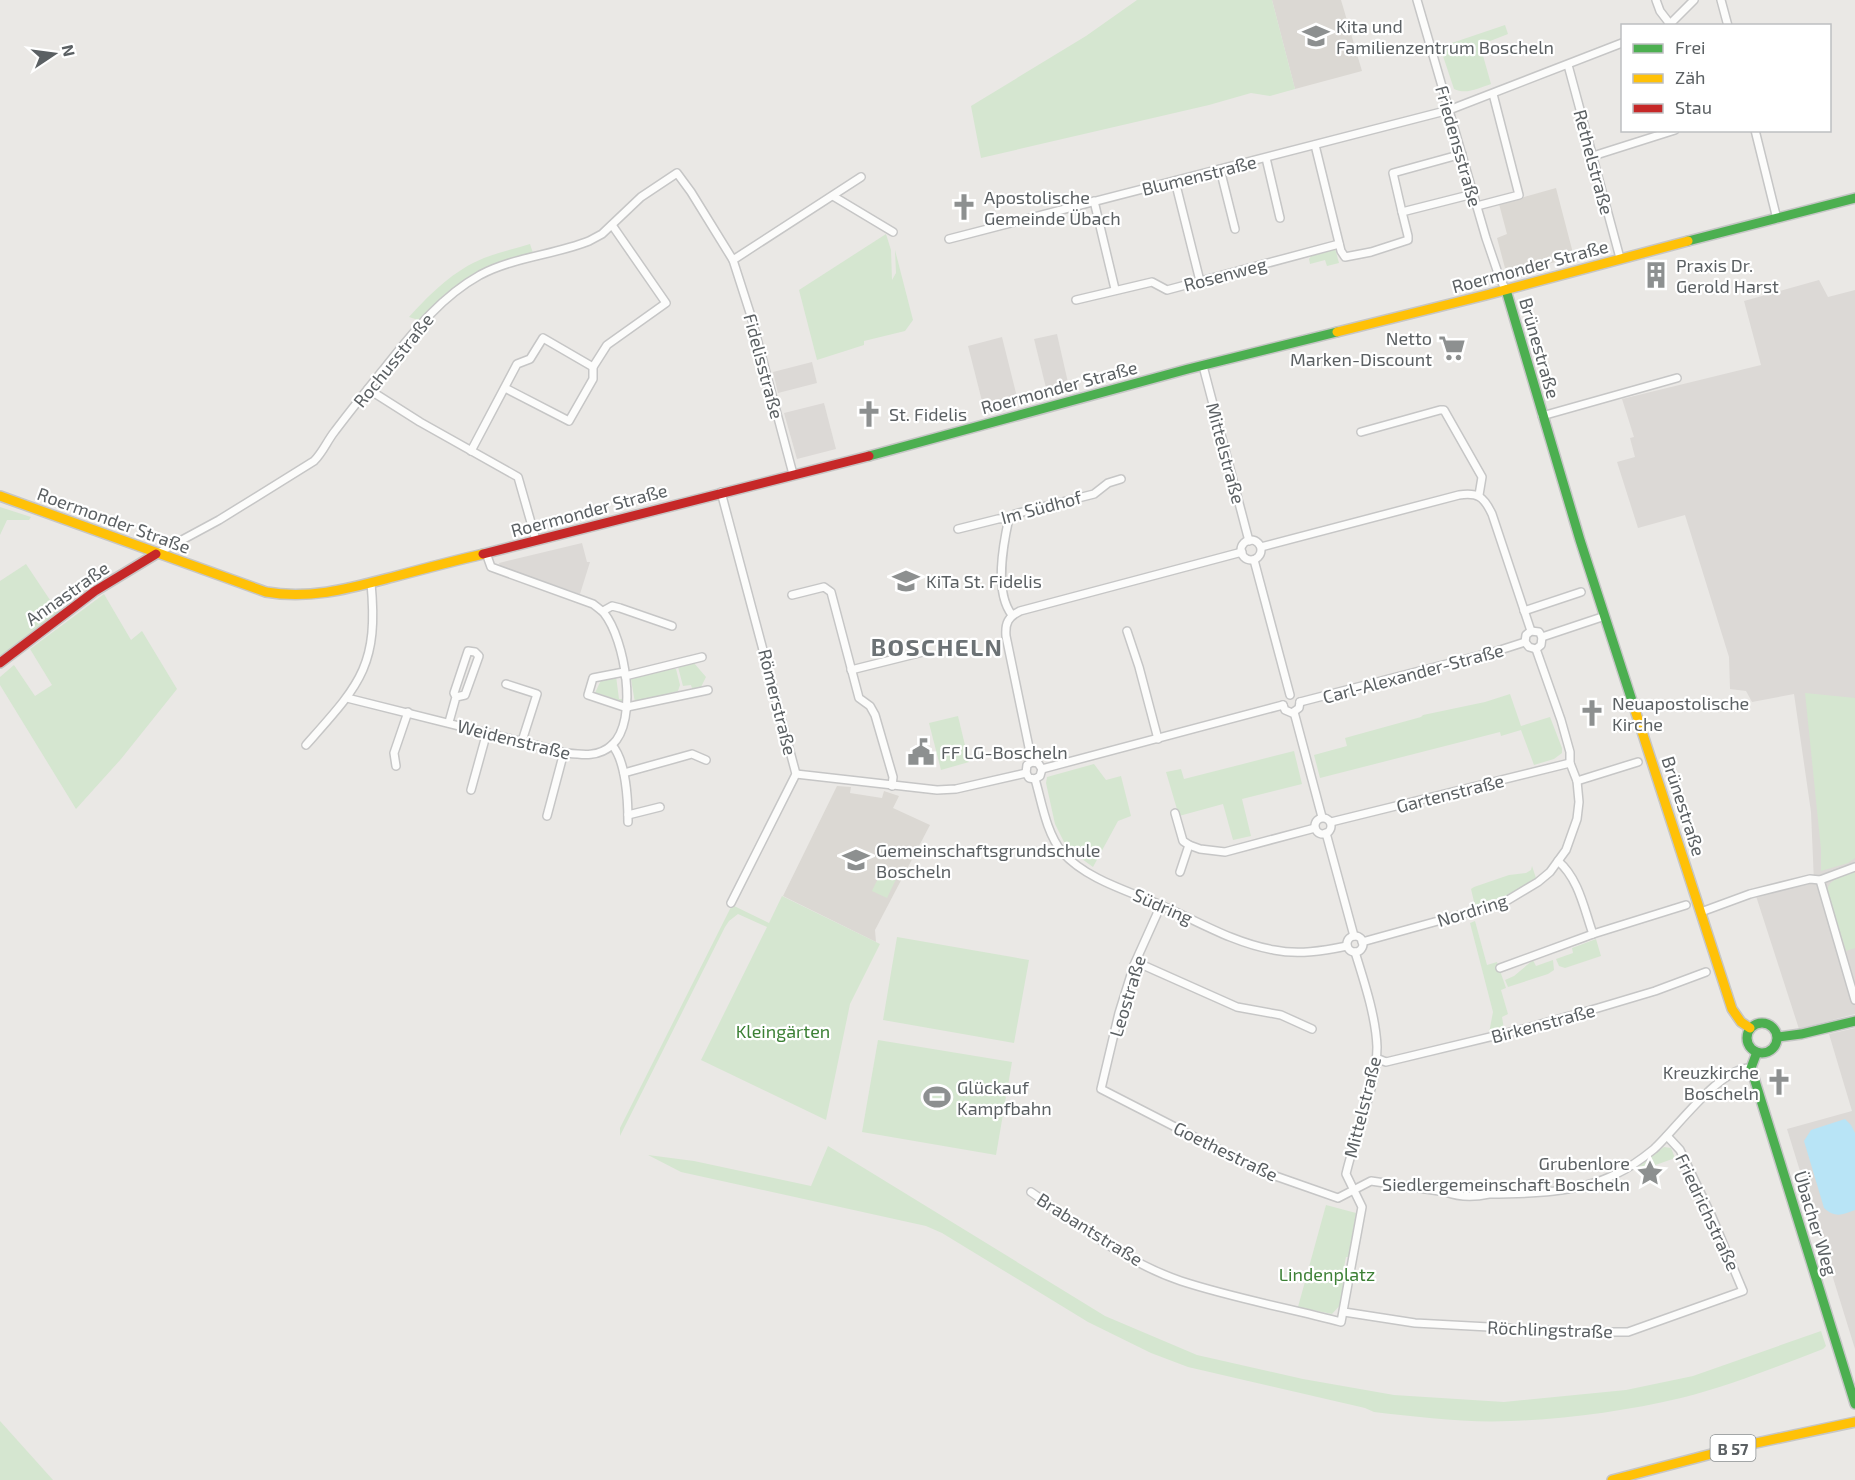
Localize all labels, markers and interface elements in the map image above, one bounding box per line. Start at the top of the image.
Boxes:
place label: Kita und Familienzentrum Boscheln [1336,15,1554,58]
school or university icon: Kita und Familienzentrum Boscheln [1301,21,1331,51]
north arrow [24,24,84,84]
legend [1621,24,1831,132]
text: Frei [1675,36,1706,58]
text: N [59,43,80,58]
text: Zäh [1675,66,1706,88]
street label: Friedensstraße [1431,83,1487,209]
text: Stau [1675,96,1712,118]
street label: Rethelstraße [1569,107,1619,217]
street label: Blumenstraße [1139,150,1259,200]
place label: Apostolische Gemeinde Übach [984,186,1121,229]
church icon: Apostolische Gemeinde Übach [949,192,979,222]
street label: Roermonder Straße [1449,235,1611,297]
street label: Rosenweg [1181,252,1269,296]
place label: Praxis Dr. Gerold Harst [1676,254,1779,297]
building icon: Praxis Dr. Gerold Harst [1641,260,1671,290]
street label: Brünestraße [1515,295,1565,401]
street label: Rochusstraße [348,308,438,412]
street label: Fidelisstraße [739,311,789,421]
place label: Netto Marken-Discount [1290,327,1432,370]
supermarket icon: Netto Marken-Discount [1437,333,1467,363]
street label: Roermonder Straße [978,356,1140,418]
church icon: St. Fidelis [854,399,884,429]
street label: Mittelstraße [1202,400,1250,506]
place label: St. Fidelis [889,403,967,425]
street label: Roermonder Straße [508,479,670,541]
street label: Roermonder Straße [34,482,194,558]
street label: Im Südhof [998,485,1085,528]
street label: Annastraße [21,556,113,630]
school or university icon: KiTa St. Fidelis [891,566,921,596]
place label: KiTa St. Fidelis [926,570,1042,592]
district label: BOSCHELN [871,632,1003,661]
street label: Carl-Alexander-Straße [1320,638,1506,708]
street label: Römerstraße [754,647,802,757]
place label: Neuapostolische Kirche [1612,692,1749,735]
church icon: Neuapostolische Kirche [1577,698,1607,728]
street label: Weidenstraße [455,714,573,764]
public building icon: FF LG-Boscheln [906,737,936,767]
place label: FF LG-Boscheln [941,741,1068,763]
street label: Brünestraße [1658,753,1710,859]
street label: Gartenstraße [1394,769,1506,817]
place label: Gemeinschaftsgrundschule Boscheln [876,839,1100,882]
school or university icon: Gemeinschaftsgrundschule Boscheln [841,845,871,875]
street label: Südring [1130,883,1196,929]
street label: Nordring [1434,889,1510,931]
street label: Leostraße [1104,953,1150,1039]
street label: Birkenstraße [1489,999,1597,1047]
park label: Kleingärten [736,1020,830,1042]
street label: Mittelstraße [1339,1054,1385,1160]
place label: Kreuzkirche Boscheln [1663,1061,1759,1104]
church icon: Kreuzkirche Boscheln [1764,1067,1794,1097]
place label: Glückauf Kampfbahn [957,1076,1052,1119]
sports icon: Glückauf Kampfbahn [922,1082,952,1112]
street label: Goethestraße [1170,1116,1282,1186]
street label: Friedrichstraße [1671,1150,1745,1274]
place label: Grubenlore Siedlergemeinschaft Boscheln [1382,1152,1630,1195]
place icon: Grubenlore Siedlergemeinschaft Boscheln [1635,1158,1665,1188]
street label: Übacher Weg [1790,1168,1842,1278]
street label: Brabantstraße [1033,1188,1147,1270]
park label: Lindenplatz [1279,1263,1375,1285]
street label: Röchlingstraße [1487,1316,1613,1342]
road number: B 57 [1710,1435,1756,1461]

